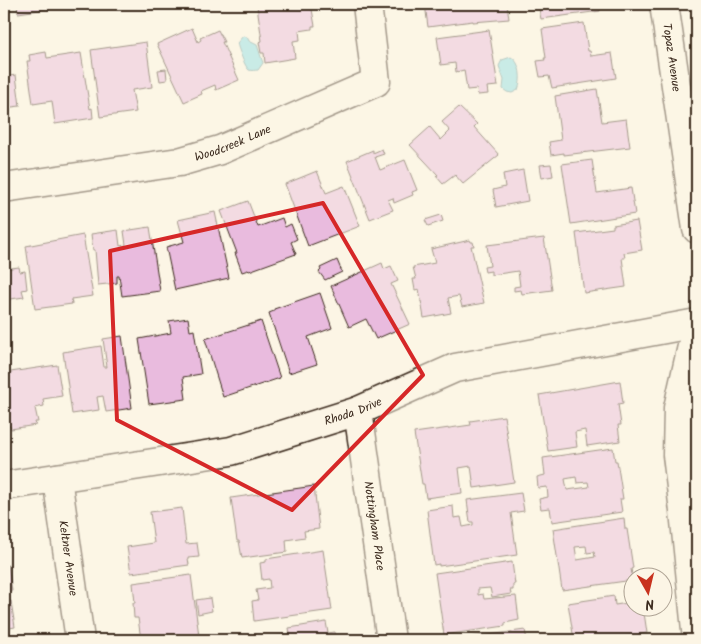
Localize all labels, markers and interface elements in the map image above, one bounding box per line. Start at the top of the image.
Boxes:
street label: Topaz Avenue [657,22,686,93]
street label: Woodcreek Lane [192,120,275,167]
street label: Rhoda Drive [322,392,386,431]
street label: Nottingham Place [358,480,390,572]
street label: Keltner Avenue [53,519,83,598]
north arrow [624,566,674,616]
text: N [644,592,656,615]

